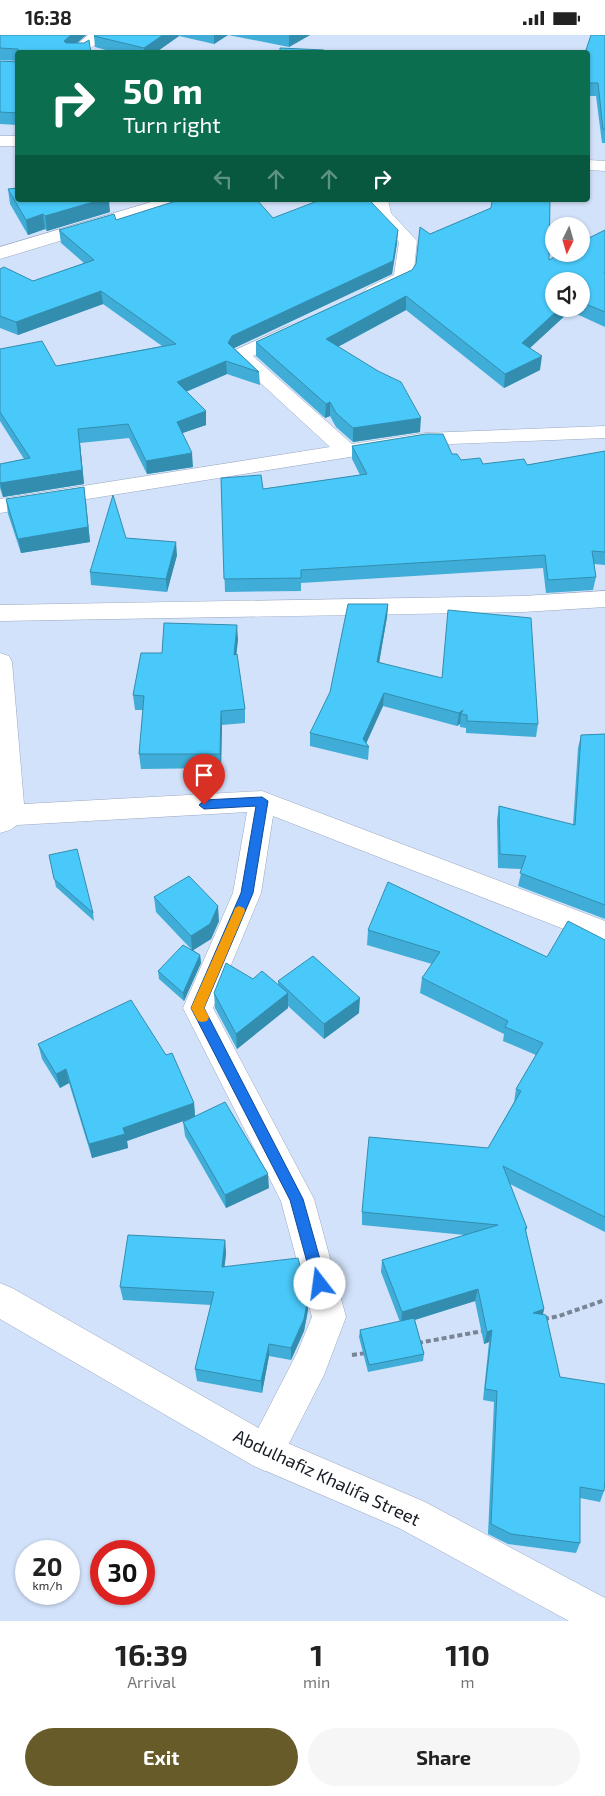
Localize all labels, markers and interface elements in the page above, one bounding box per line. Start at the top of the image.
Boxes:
text: 16:38 [25,6,72,29]
text: 50 m [123,69,203,111]
icon: right [40,70,105,135]
text: Turn right [123,111,221,137]
icon: left [209,165,237,193]
icon: ahead [262,165,290,193]
icon: ahead [315,165,343,193]
icon: right [368,165,396,193]
north arrow [545,217,590,263]
map controls [545,217,590,317]
button: sound [545,272,590,317]
pin [183,754,225,805]
icon: arrive [190,761,218,789]
position arrow [293,1257,345,1309]
street label: Abdulhafiz Khalifa Street [230,1424,424,1530]
speed limit sign: 30 [90,1540,155,1605]
text: 20 [32,1551,63,1581]
text: km/h [33,1578,62,1592]
text: 16:39 [115,1636,188,1672]
text: 1 [310,1636,323,1672]
text: 110 [445,1636,490,1672]
text: Arrival [127,1672,176,1691]
text: min [303,1672,330,1691]
text: m [461,1672,475,1691]
button: Exit [25,1728,298,1786]
button: Share [308,1728,580,1786]

